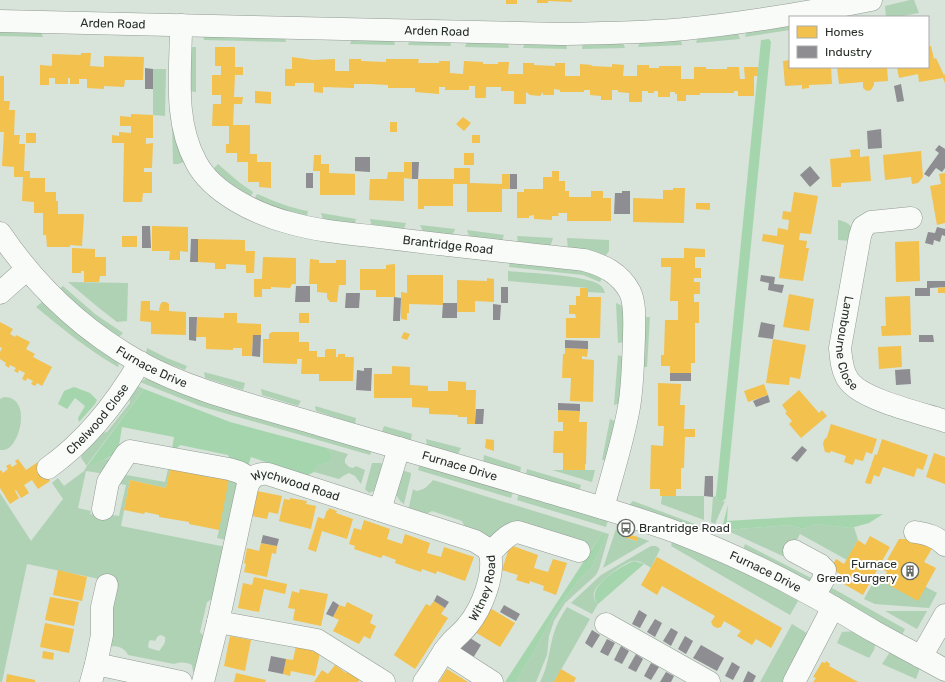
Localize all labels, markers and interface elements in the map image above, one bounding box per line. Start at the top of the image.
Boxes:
street label: Arden Road [80,16,146,31]
legend [789,16,929,68]
street label: Arden Road [404,23,470,39]
text: Homes [825,25,864,39]
text: Industry [825,45,872,59]
street label: Brantridge Road [402,233,494,257]
street label: Lambourne Close [833,295,861,394]
street label: Furnace Drive [114,343,190,391]
street label: Chelwood Close [63,381,132,457]
street label: Furnace Drive [420,448,499,484]
street label: Wychwood Road [249,467,342,504]
bus stop icon: Brantridge Road [616,518,636,538]
place label: Brantridge Road [639,521,730,535]
street label: Furnace Drive [728,548,804,595]
street label: Witney Road [466,554,498,624]
place label: Furnace Green Surgery [817,557,897,585]
building icon: Furnace Green Surgery [900,561,920,581]

